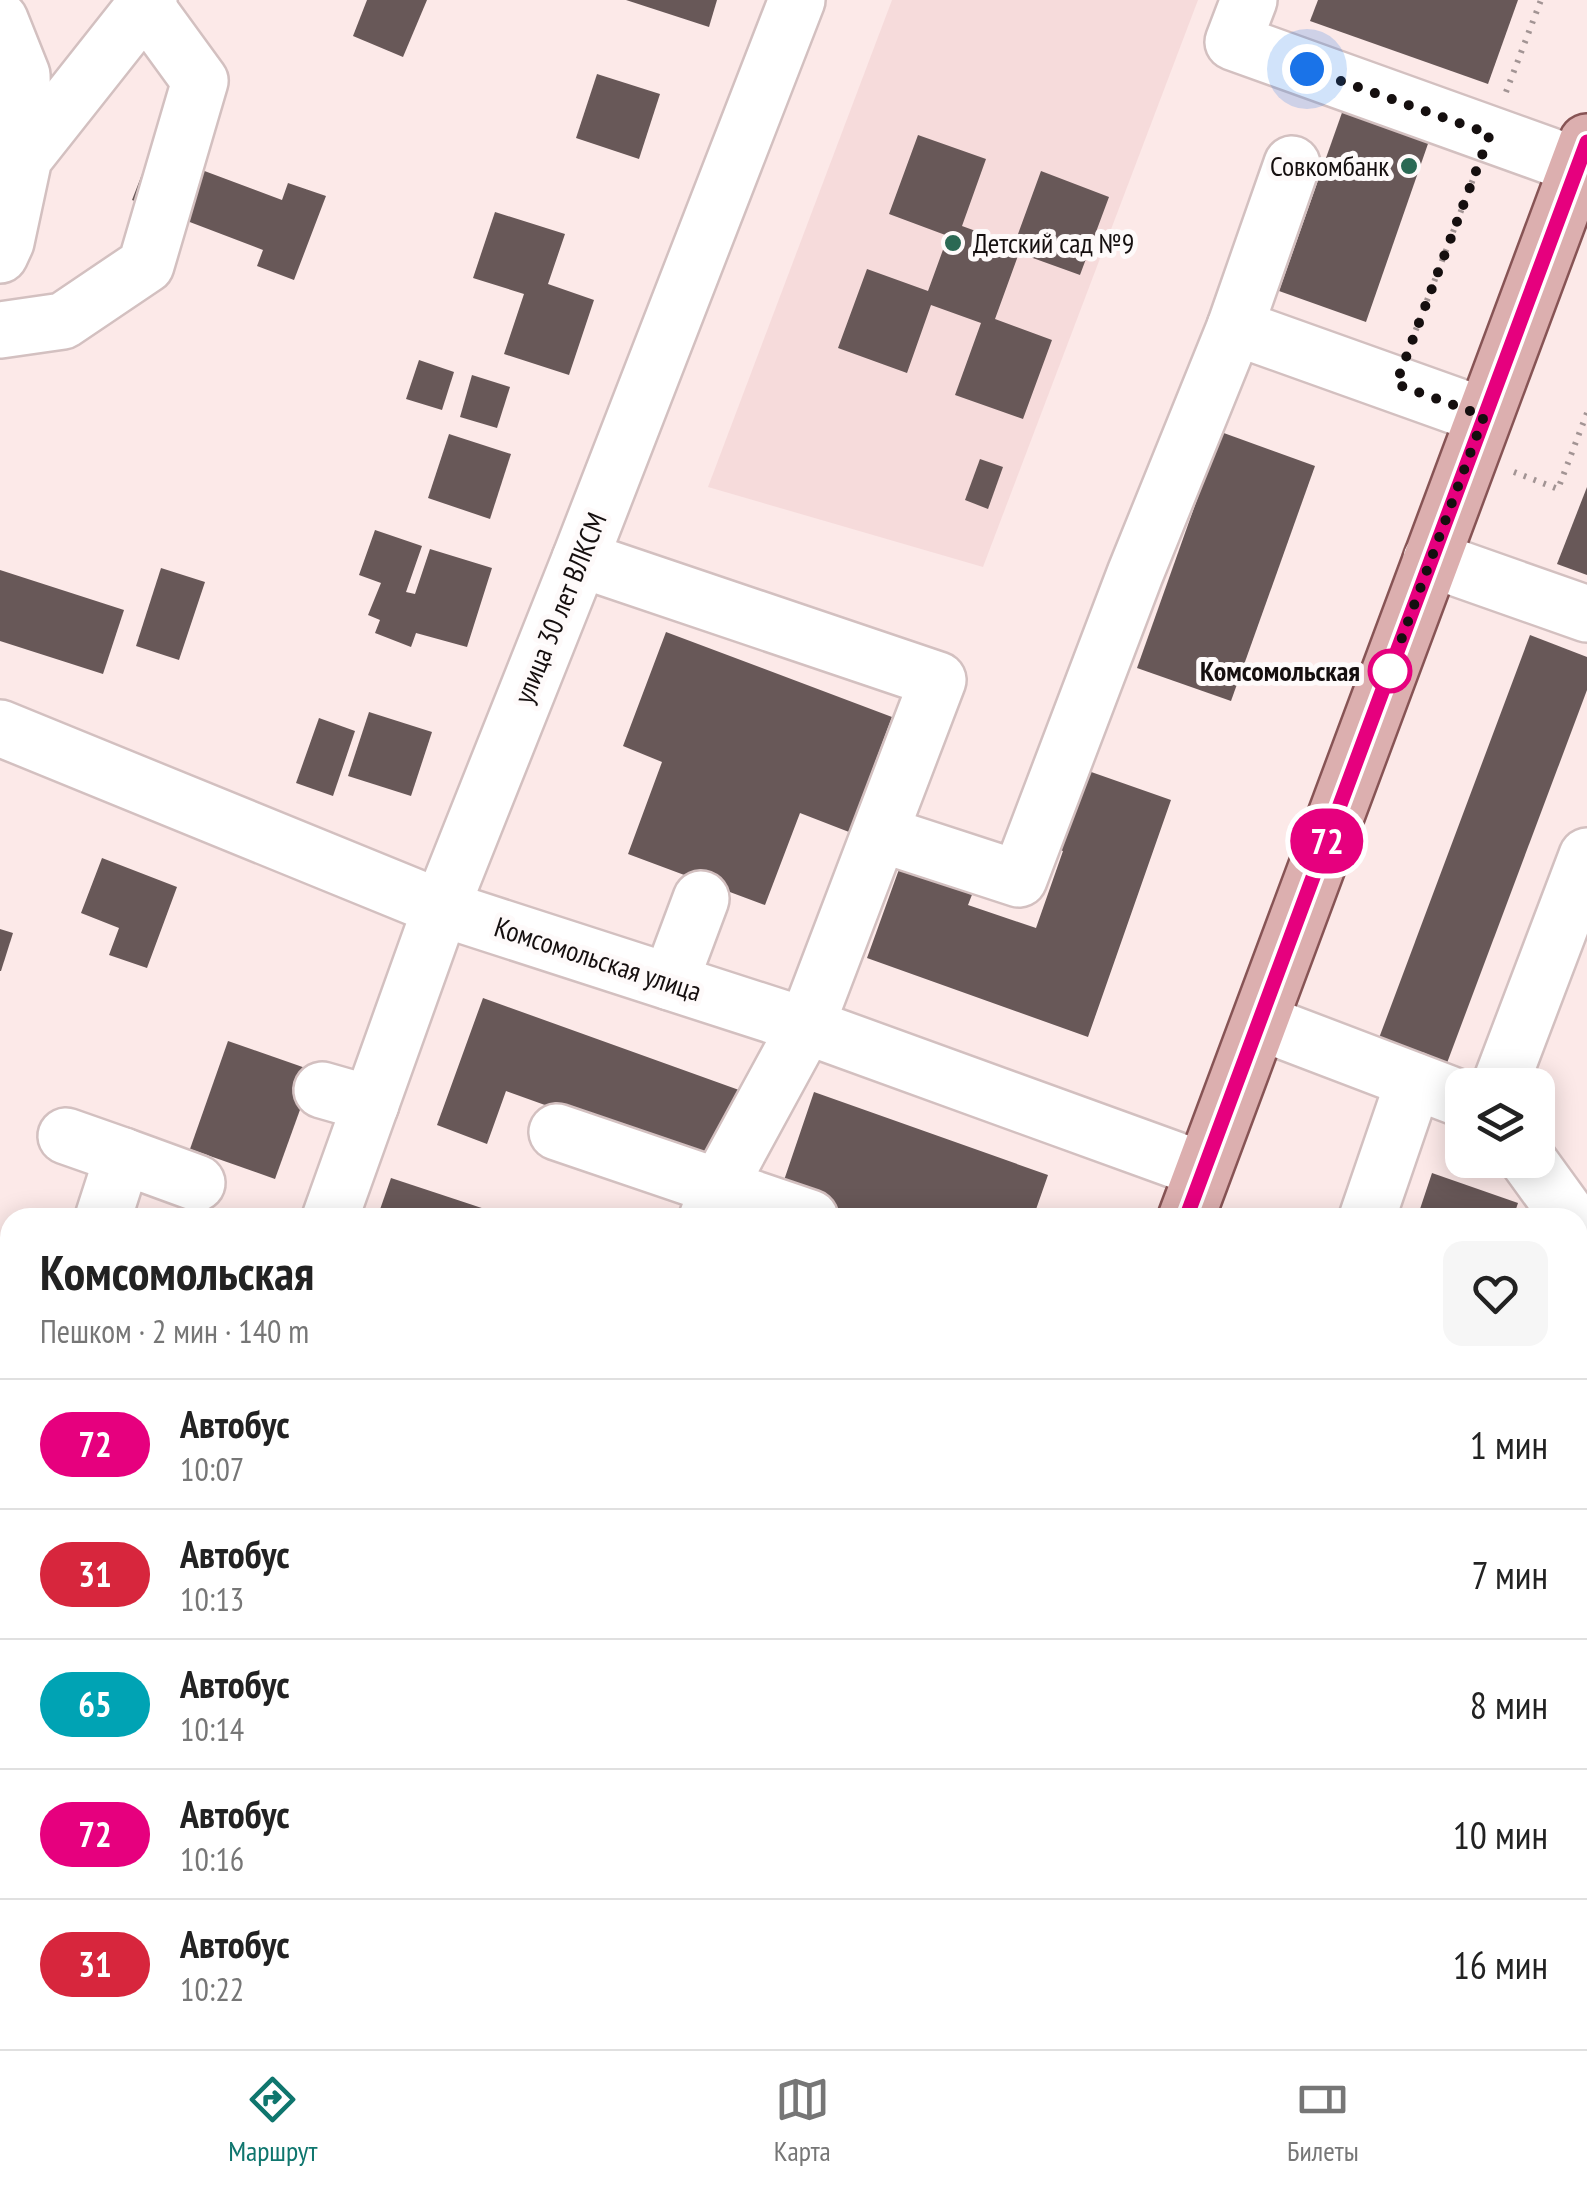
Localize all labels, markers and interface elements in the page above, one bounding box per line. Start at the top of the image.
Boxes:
your location [1282,44,1332,94]
place label: Совкомбанк [1270,147,1389,184]
marker: Совкомбанк [1398,155,1420,177]
place label: Детский сад №9 [973,224,1134,261]
marker: Детский сад №9 [942,232,964,254]
street label: улица 30 лет ВЛКСМ [504,507,615,709]
marker: Комсомольская [1369,650,1411,692]
place label: Комсомольская [1200,652,1360,689]
line badge: 72 [1282,808,1372,874]
text: 72 [1310,818,1344,864]
street label: Комсомольская улица [490,908,706,1009]
map controls [1445,1068,1555,1178]
button: layers [1445,1068,1555,1178]
text: Комсомольская [40,1241,314,1303]
button: heart [1443,1241,1548,1346]
text: Пешком · 2 мин · 140 m [40,1310,309,1352]
text: Автобус [180,1399,290,1448]
text: 1 мин [1470,1420,1548,1469]
text: 72 [78,1421,112,1467]
text: 10:07 [180,1448,244,1490]
text: Автобус [180,1529,290,1578]
text: 7 мин [1471,1550,1548,1599]
text: 31 [78,1551,112,1597]
text: 10:13 [180,1578,244,1620]
text: Автобус [180,1659,290,1708]
text: 8 мин [1470,1680,1548,1729]
text: 65 [78,1681,112,1727]
text: 10:14 [180,1708,244,1750]
text: Автобус [180,1789,290,1838]
text: 10 мин [1453,1810,1548,1859]
text: 72 [78,1811,112,1857]
text: 10:16 [180,1838,244,1880]
text: Автобус [180,1919,290,1968]
text: 16 мин [1453,1940,1548,1989]
text: 31 [78,1941,112,1987]
text: 10:22 [180,1968,244,2010]
tab: Маршрут [228,2072,318,2169]
tab: Карта [774,2072,831,2169]
tab: Билеты [1287,2072,1359,2169]

